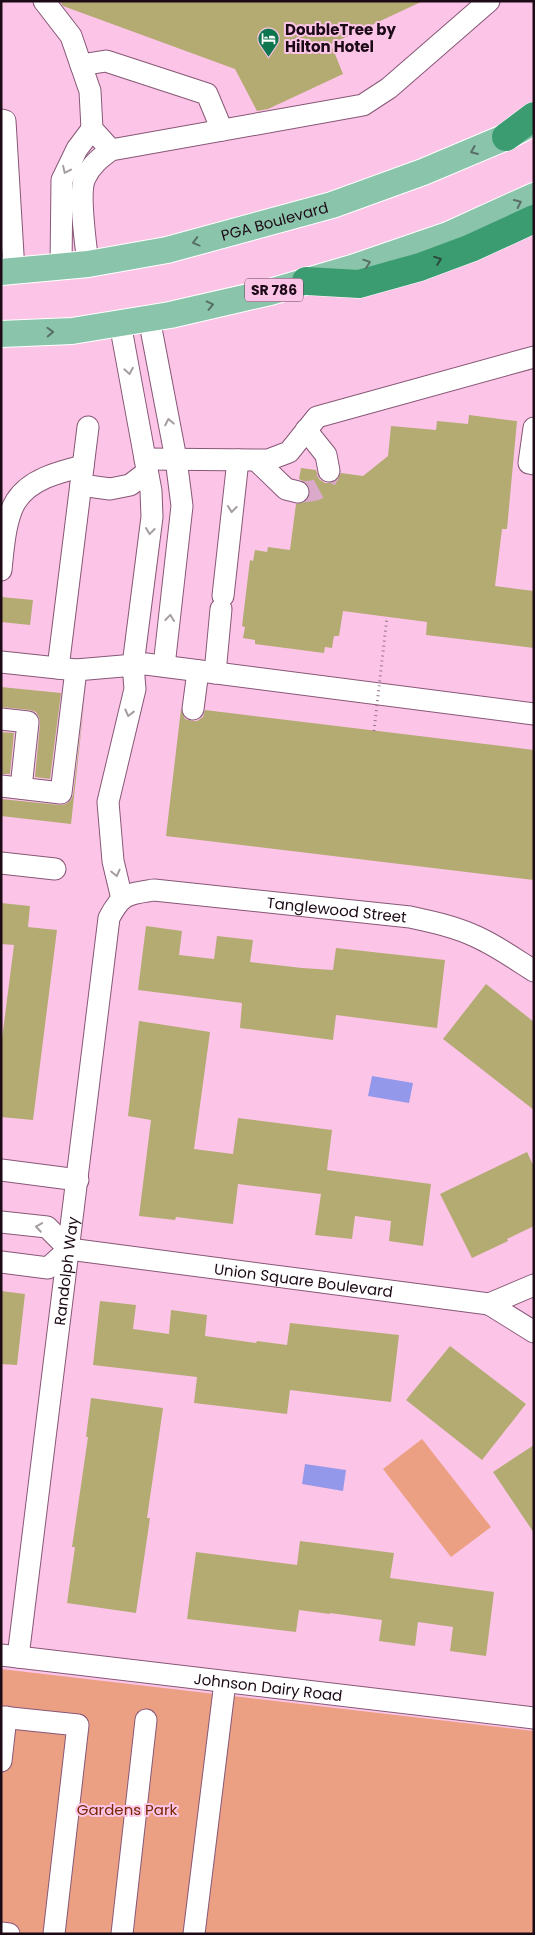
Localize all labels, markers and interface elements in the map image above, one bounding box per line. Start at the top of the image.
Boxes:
place label: DoubleTree by Hilton Hotel [285,19,397,57]
hotel icon: DoubleTree by Hilton Hotel [257,26,281,57]
one-way arrow [470,144,479,155]
one-way arrow [62,165,73,174]
street label: PGA Boulevard [219,196,330,245]
one-way arrow [513,199,522,210]
one-way arrow [192,236,201,247]
one-way arrow [434,256,442,266]
one-way arrow [362,259,371,269]
road number: SR 786 [245,278,303,302]
one-way arrow [206,300,215,311]
one-way arrow [46,326,54,337]
one-way arrow [123,366,133,375]
one-way arrow [165,418,175,427]
one-way arrow [227,505,238,513]
one-way arrow [145,528,156,536]
one-way arrow [164,614,175,622]
one-way arrow [124,709,135,718]
one-way arrow [110,868,121,877]
street label: Tanglewood Street [266,891,408,927]
street label: Randolph Way [48,1215,83,1326]
one-way arrow [35,1222,43,1233]
street label: Union Square Boulevard [213,1258,394,1302]
street label: Johnson Dairy Road [193,1667,344,1706]
park label: Gardens Park [77,1799,177,1820]

